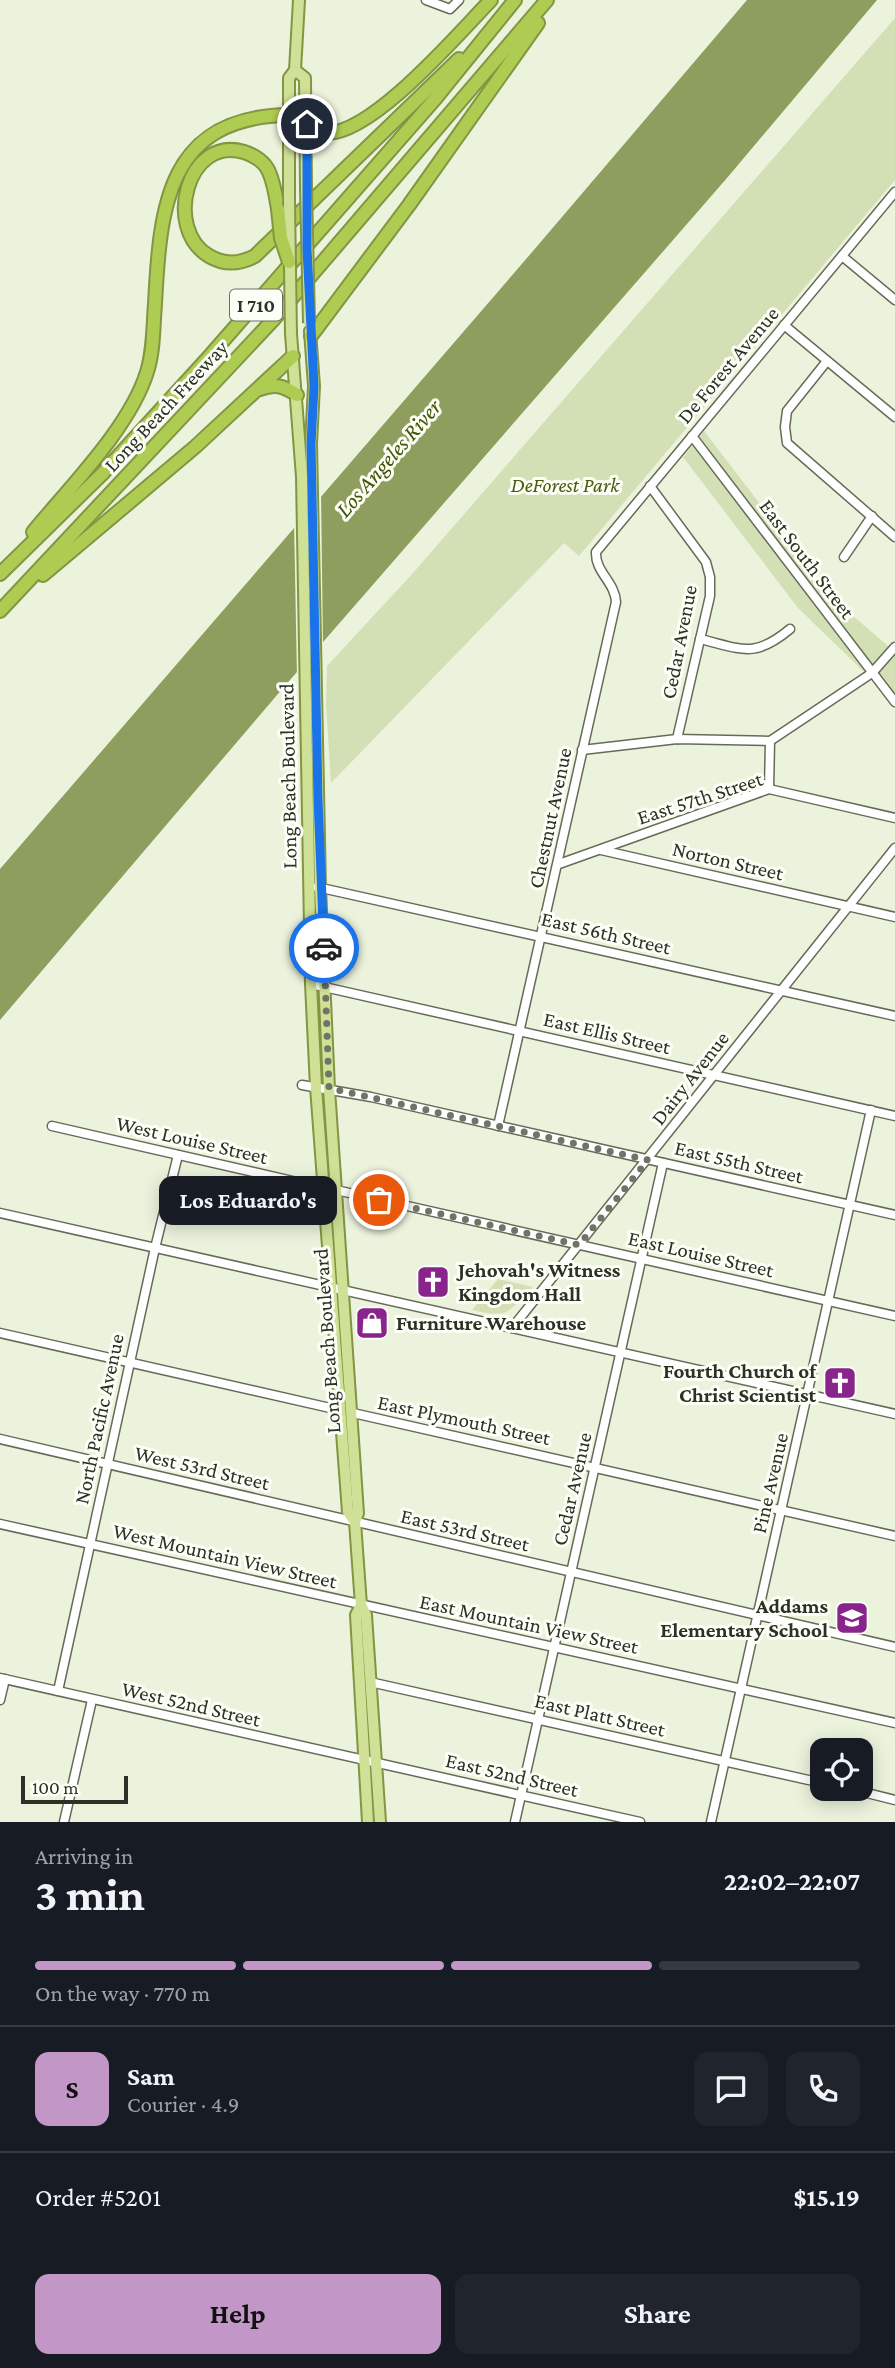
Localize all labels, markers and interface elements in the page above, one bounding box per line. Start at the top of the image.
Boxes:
pin [277,94,337,154]
icon: home [288,105,326,143]
road number: I 710 [230,290,282,320]
street label: De Forest Avenue [672,302,784,428]
street label: Long Beach Freeway [99,335,233,477]
water label: Los Angeles River [330,393,447,522]
park label: DeForest Park [511,473,620,497]
street label: East South Street [754,495,860,624]
street label: Cedar Avenue [656,583,702,701]
street label: Long Beach Boulevard [274,683,302,869]
street label: Chestnut Avenue [523,745,577,891]
street label: East 57th Street [634,766,767,830]
street label: Norton Street [670,837,787,886]
street label: East 56th Street [539,906,674,960]
courier [289,913,359,983]
icon: car [305,929,343,967]
street label: East Ellis Street [541,1007,674,1060]
street label: Dairy Avenue [646,1026,734,1130]
street label: West Louise Street [114,1111,271,1169]
street label: East 55th Street [672,1136,807,1189]
pin [349,1170,409,1230]
callout: Los Eduardo's [159,1176,337,1224]
icon: bag [360,1181,398,1219]
text: Los Eduardo's [180,1187,316,1213]
street label: East Louise Street [626,1226,777,1283]
street label: Long Beach Boulevard [309,1248,345,1434]
place label: Jehovah's Witness Kingdom Hall [456,1258,621,1306]
church icon: Jehovah's Witness Kingdom Hall [414,1263,452,1301]
shop icon: Furniture Warehouse [353,1304,391,1342]
place label: Furniture Warehouse [396,1311,586,1335]
street label: North Pacific Avenue [69,1332,129,1506]
place label: Fourth Church of Christ Scientist [663,1359,817,1407]
church icon: Fourth Church of Christ Scientist [821,1364,859,1402]
street label: East Plymouth Street [376,1390,554,1450]
street label: Cedar Avenue [547,1430,597,1548]
street label: Pine Avenue [747,1430,793,1536]
street label: West 53rd Street [132,1441,273,1495]
street label: East 53rd Street [398,1504,533,1557]
street label: West Mountain View Street [111,1519,340,1594]
street label: East Mountain View Street [418,1589,641,1659]
place label: Addams Elementary School [660,1594,828,1642]
school or university icon: Addams Elementary School [833,1599,871,1637]
street label: West 52nd Street [119,1676,264,1732]
street label: East Platt Street [532,1688,669,1742]
map controls [810,1738,873,1801]
button: locate [810,1738,873,1801]
street label: East 52nd Street [443,1748,582,1802]
scale bar [21,1773,128,1805]
text: 100 m [32,1777,79,1798]
text: Arriving in [35,1843,133,1869]
text: 22:02–22:07 [724,1867,860,1896]
text: 3 min [35,1869,145,1920]
text: On the way · 770 m [35,1980,210,2006]
button: chat [694,2052,768,2126]
button: phone [786,2052,860,2126]
text: Sam [127,2062,175,2091]
text: S [66,2075,79,2104]
text: Courier · 4.9 [127,2091,239,2117]
text: Order #5201 [35,2183,161,2212]
text: $15.19 [794,2183,860,2212]
button: Help [35,2274,441,2354]
button: Share [455,2274,860,2354]

